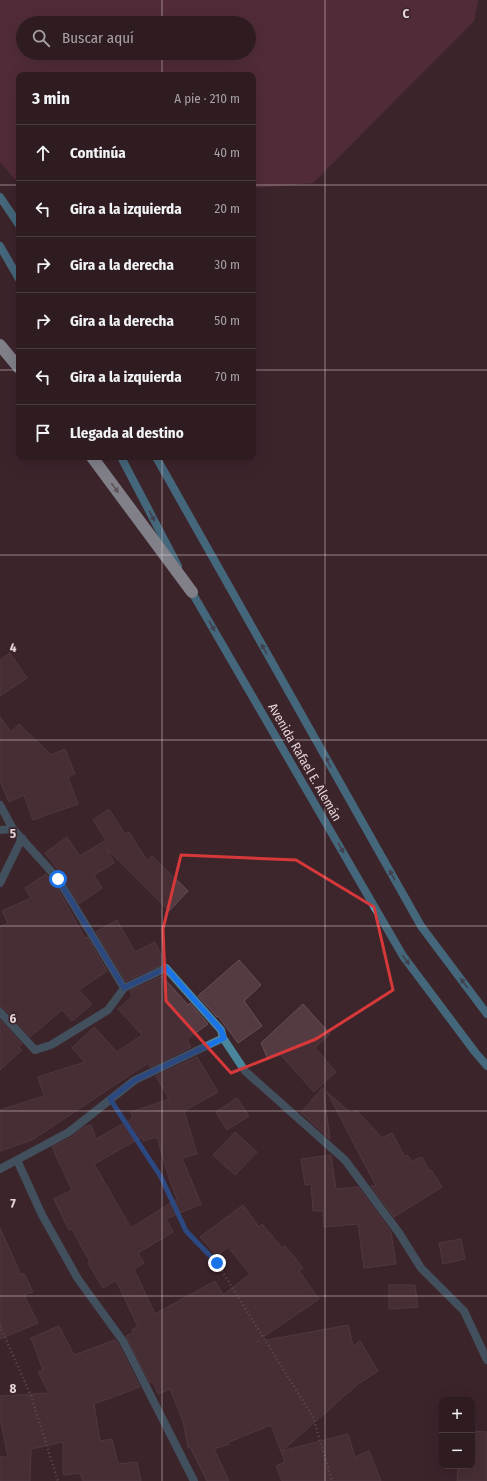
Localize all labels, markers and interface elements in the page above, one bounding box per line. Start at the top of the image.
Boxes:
text: C [403,6,410,21]
search box [16,16,256,60]
icon: search [30,27,52,49]
text: Buscar aquí [62,29,134,47]
text: 3 min [32,88,70,109]
text: A pie · 210 m [174,91,240,106]
icon: ahead [32,142,54,164]
text: Continúa [70,144,126,162]
text: 40 m [214,145,240,160]
icon: left [32,198,54,220]
text: Gira a la izquierda [70,200,182,218]
text: 20 m [214,201,240,216]
icon: right [32,254,54,276]
text: Gira a la derecha [70,256,174,274]
text: 30 m [214,257,240,272]
icon: right [32,310,54,332]
text: Gira a la derecha [70,312,174,330]
text: 50 m [214,313,240,328]
icon: left [32,366,54,388]
text: Gira a la izquierda [70,368,182,386]
text: 70 m [215,369,240,384]
icon: arrive [32,422,54,444]
text: Llegada al destino [70,424,184,442]
one-way arrow [111,483,119,494]
one-way arrow [149,510,155,522]
one-way arrow [208,620,215,632]
text: 4 [10,640,17,655]
one-way arrow [261,643,268,654]
street label: Avenida Rafael E. Alemán [265,700,345,824]
one-way arrow [325,756,332,768]
text: 5 [10,826,16,841]
one-way arrow [337,842,344,853]
one-way arrow [389,869,396,881]
route start [49,870,67,888]
one-way arrow [402,954,411,965]
one-way arrow [459,978,468,989]
text: 6 [10,1011,17,1026]
text: 7 [10,1196,16,1211]
route end [208,1254,226,1272]
text: 8 [10,1381,17,1396]
map controls [439,1397,475,1469]
button: + [439,1397,475,1433]
button: − [439,1433,475,1469]

